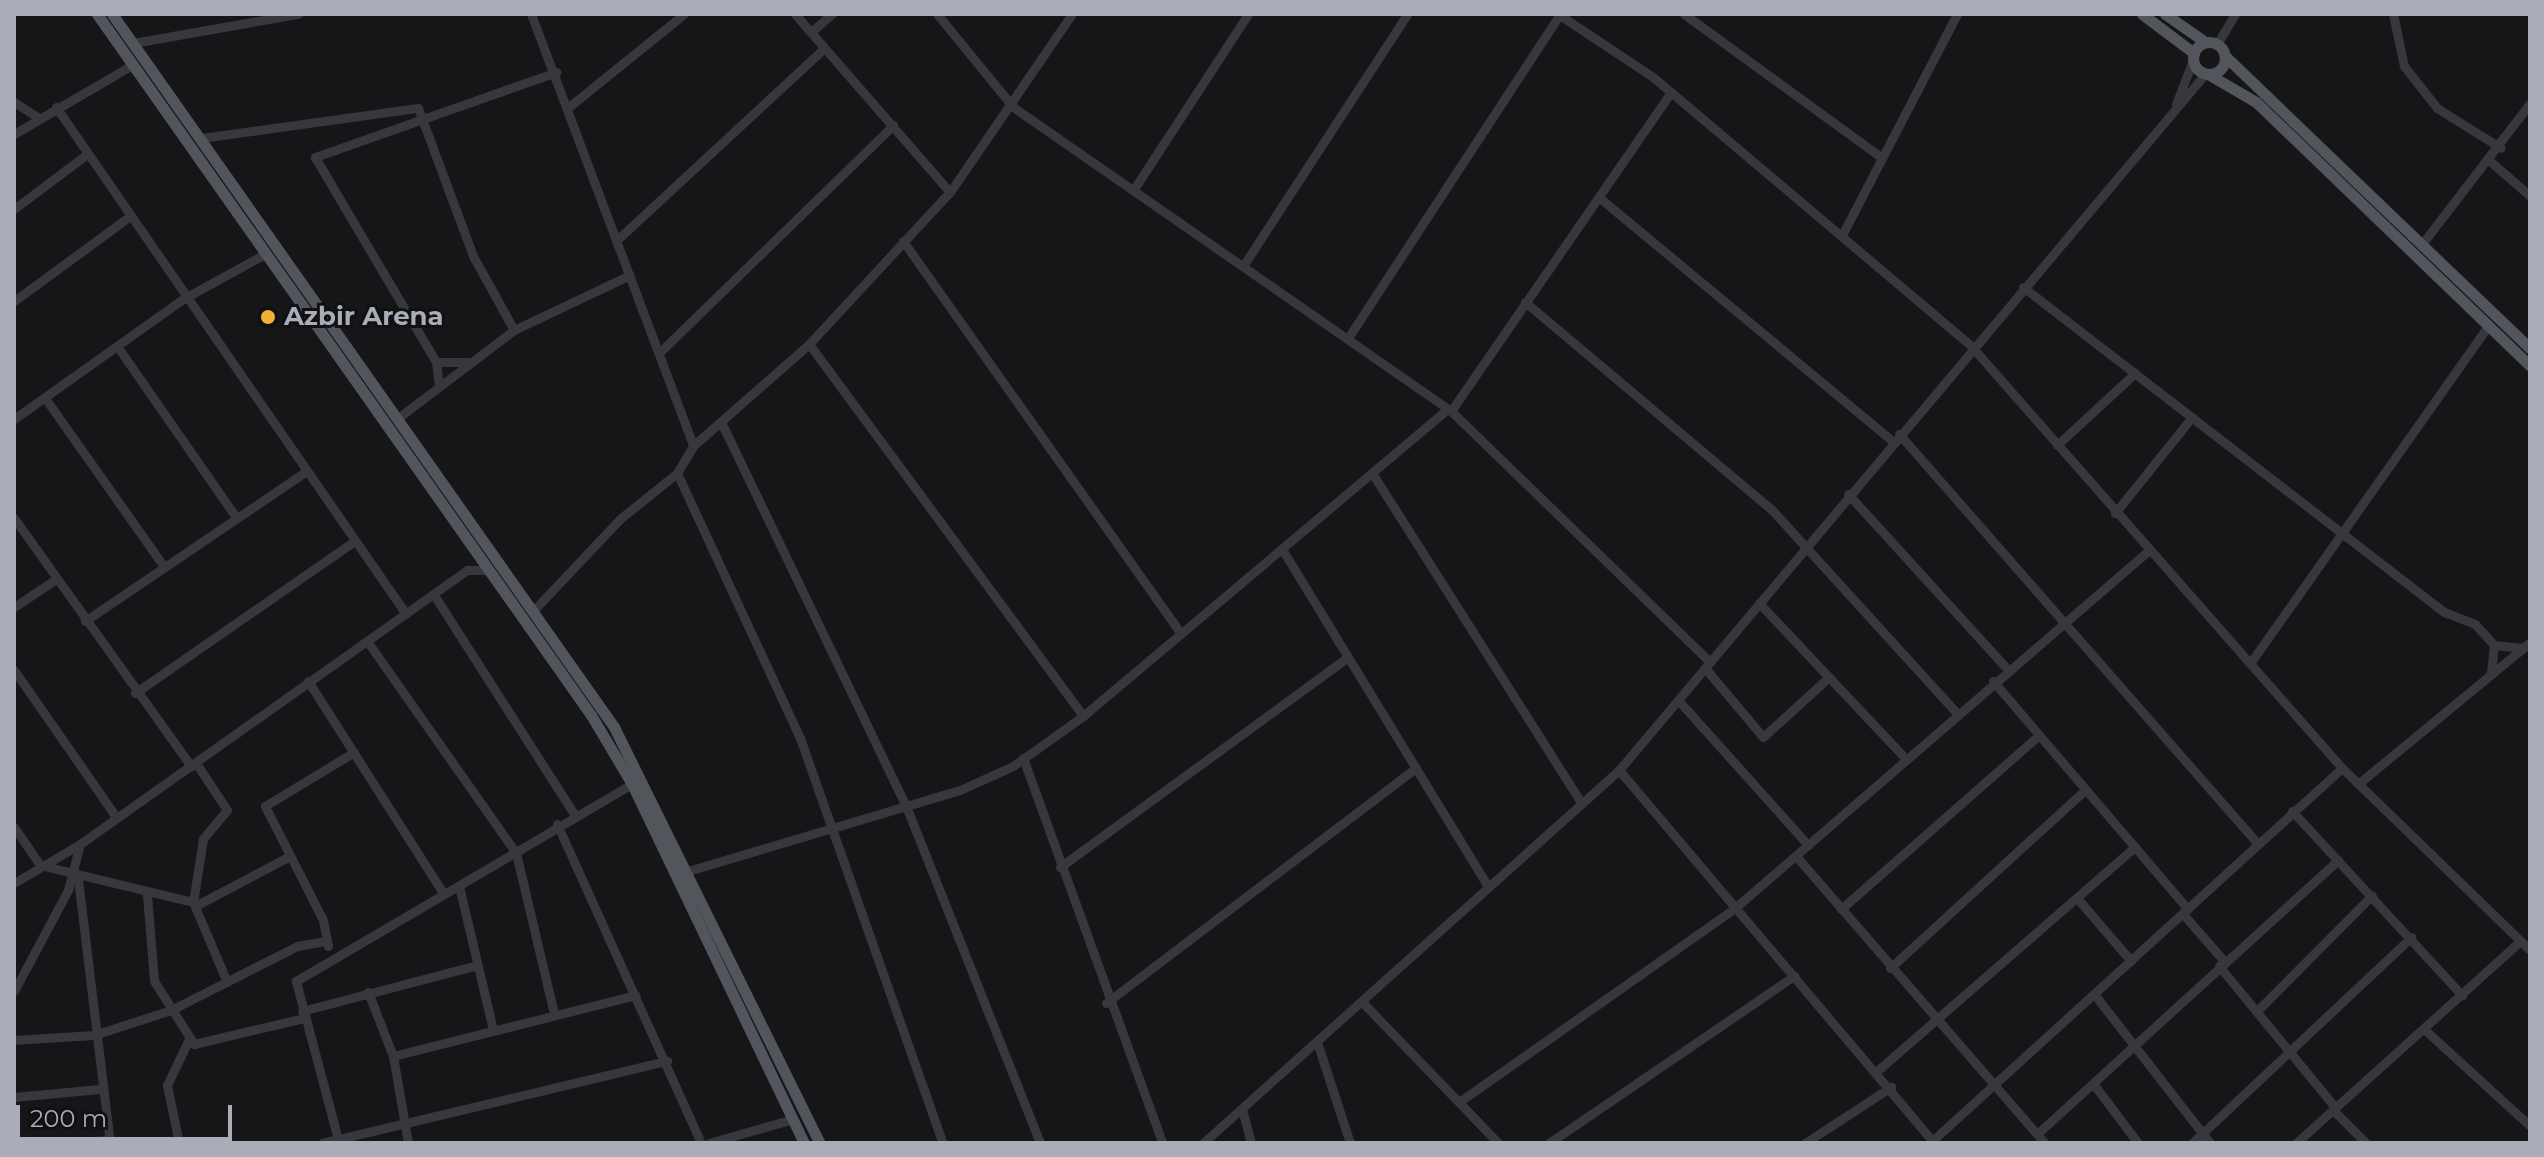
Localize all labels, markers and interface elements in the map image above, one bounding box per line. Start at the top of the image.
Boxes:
place label: Azbir Arena [284,301,444,333]
marker: Azbir Arena [259,308,277,326]
scale bar [20,1089,236,1139]
text: 200 m [30,1104,107,1133]

